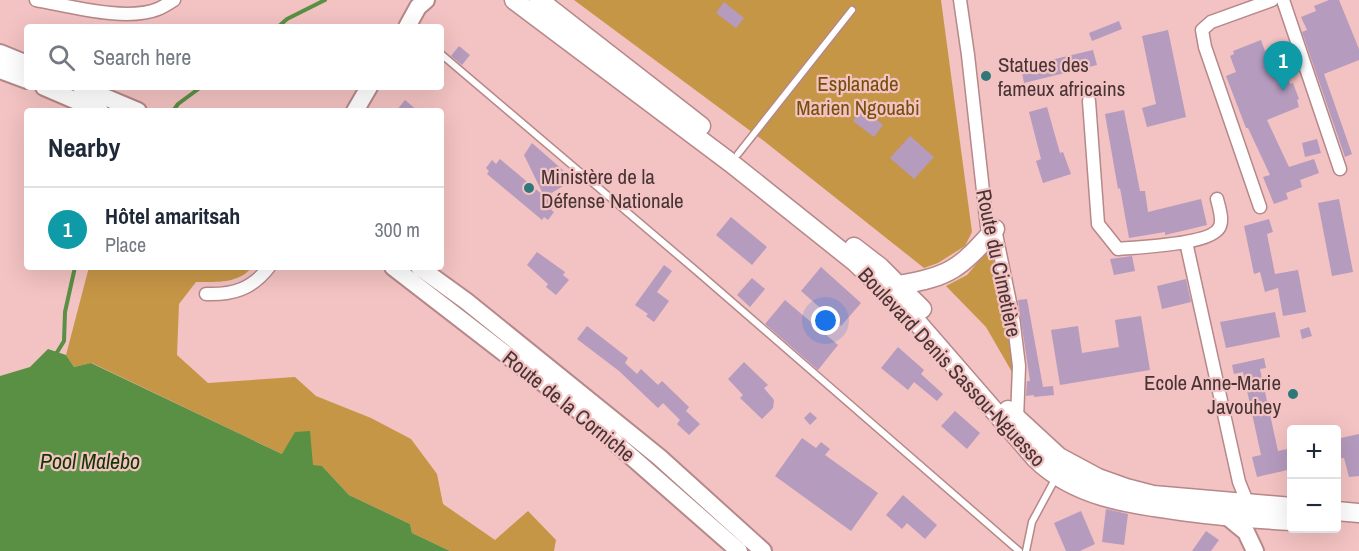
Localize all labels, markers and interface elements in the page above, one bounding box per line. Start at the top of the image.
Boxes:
search box [24,24,444,90]
icon: search [45,41,78,74]
text: Search here [93,42,191,72]
pin: 1 [1264,42,1302,91]
place label: Statues des fameux africains [998,50,1125,103]
park label: Esplanade Marien Ngouabi [796,69,920,122]
marker: Statues des fameux africains [979,69,993,83]
text: Nearby [48,130,120,165]
place label: Ministère de la Défense Nationale [541,162,684,215]
marker: Ministère de la Défense Nationale [522,181,536,195]
street label: Route du Cimetière [969,186,1029,340]
text: Hôtel amaritsah [105,201,240,231]
text: 1 [63,216,72,243]
text: 300 m [374,216,420,243]
text: Place [105,231,146,258]
street label: Boulevard Denis Sassou-Nguesso [852,261,1052,473]
your location [811,306,840,335]
street label: Route de la Corniche [497,344,641,468]
place label: Ecole Anne-Marie Javouhey [1144,368,1281,421]
marker: Ecole Anne-Marie Javouhey [1286,387,1300,401]
map controls [1287,425,1341,533]
button: + [1287,425,1341,479]
water label: Pool Malebo [40,446,140,476]
button: − [1287,479,1341,533]

